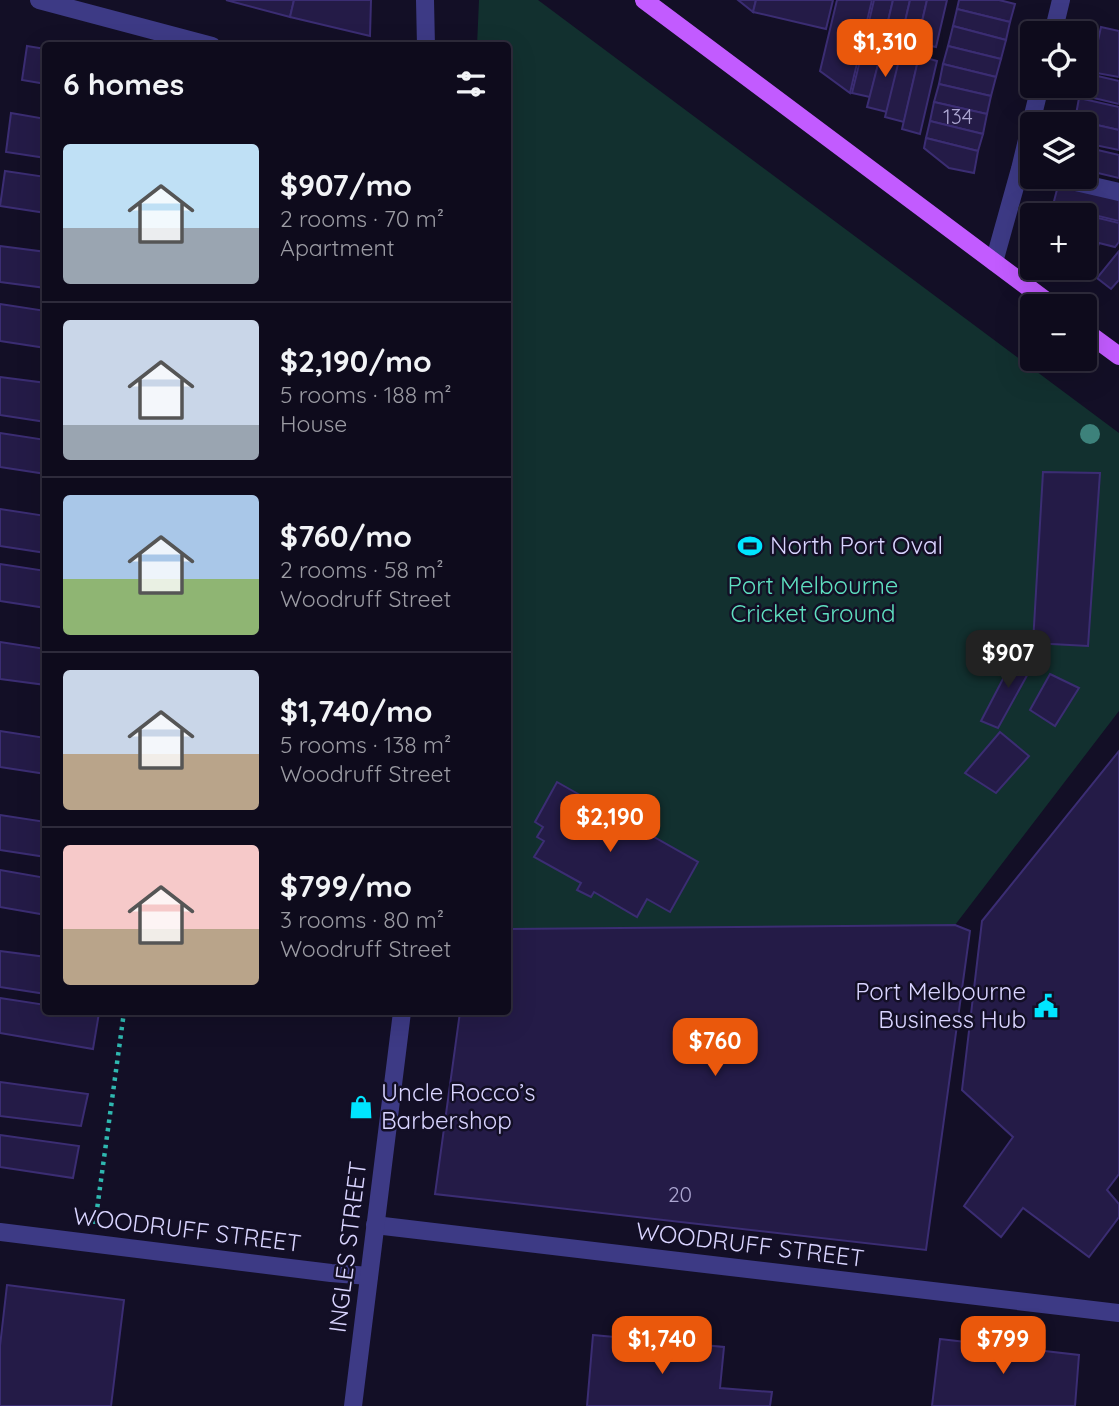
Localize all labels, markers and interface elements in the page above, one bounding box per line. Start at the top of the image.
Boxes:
pin: $1,310 [828,20,942,79]
map controls [1020,21,1097,371]
button: locate [1020,21,1097,98]
text: $1,310 [853,27,917,56]
text: 6 homes [63,65,184,103]
icon: filters [452,65,490,103]
house number: 134 [943,103,973,129]
button: layers [1020,112,1097,189]
text: $907/mo [280,166,412,204]
icon: home [119,172,203,256]
button: + [1020,203,1097,280]
text: 2 rooms · 70 m² [280,204,444,233]
text: Apartment [280,233,394,262]
button: − [1020,294,1097,371]
text: $2,190/mo [280,342,432,380]
icon: home [119,348,203,432]
text: 5 rooms · 188 m² [280,380,452,409]
text: House [280,409,347,438]
text: $760/mo [280,517,412,555]
icon: home [119,523,203,607]
place label: North Port Oval [770,530,943,560]
sports icon: North Port Oval [736,532,764,560]
text: 2 rooms · 58 m² [280,555,443,584]
park label: Port Melbourne Cricket Ground [728,570,898,628]
text: Woodruff Street [280,584,451,613]
pin: $907 [967,630,1049,690]
text: $907 [982,638,1034,667]
text: $1,740/mo [280,692,433,730]
icon: home [119,698,203,782]
text: 5 rooms · 138 m² [280,730,451,759]
text: Woodruff Street [280,759,451,788]
pin: $2,190 [553,794,667,854]
text: $2,190 [576,802,644,831]
text: $799/mo [280,867,412,905]
icon: home [119,873,203,957]
text: 3 rooms · 80 m² [280,905,444,934]
text: Woodruff Street [280,934,451,963]
place label: Port Melbourne Business Hub [855,976,1026,1034]
public building icon: Port Melbourne Business Hub [1032,992,1060,1020]
pin: $760 [674,1018,756,1078]
text: $760 [689,1026,741,1055]
place label: Uncle Rocco’s Barbershop [381,1077,536,1135]
shop icon: Uncle Rocco’s Barbershop [347,1093,375,1121]
street label: INGLES STREET [322,1159,372,1334]
house number: 20 [668,1181,692,1207]
street label: WOODRUFF STREET [71,1200,303,1258]
street label: WOODRUFF STREET [634,1215,866,1273]
pin: $1,740 [605,1316,719,1376]
pin: $799 [962,1316,1044,1376]
text: $1,740 [628,1324,696,1353]
text: $799 [977,1324,1029,1353]

